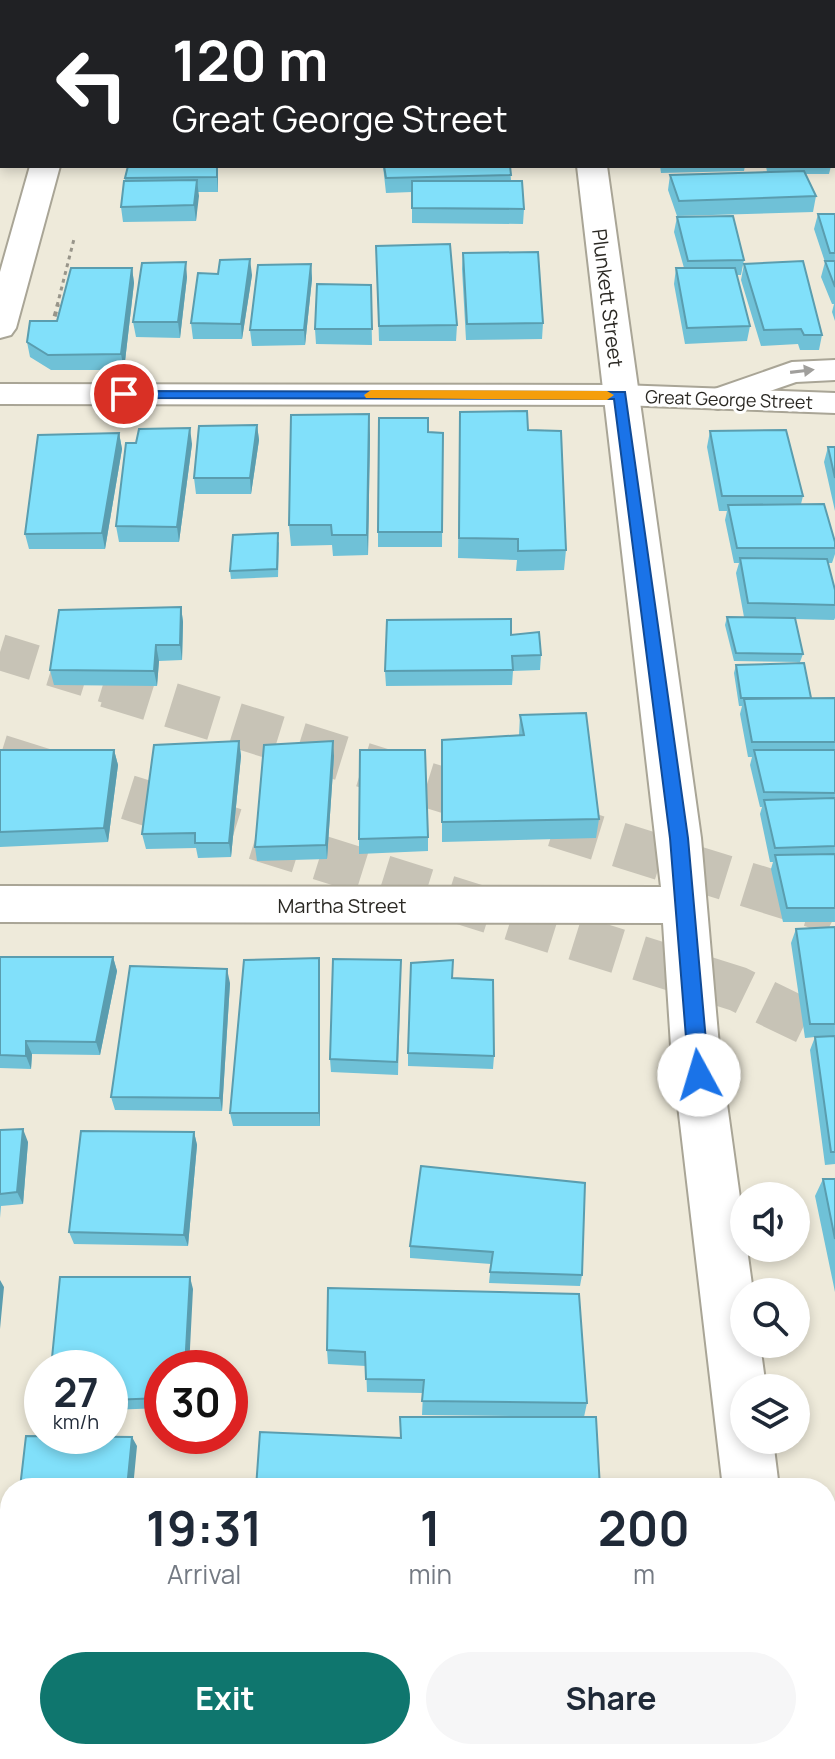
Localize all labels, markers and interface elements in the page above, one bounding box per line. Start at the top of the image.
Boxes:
text: 120 m [172,21,328,98]
icon: left [40,32,144,136]
text: Great George Street [172,94,508,143]
street label: Plunkett Street [586,227,630,369]
pin [90,360,158,428]
one-way arrow [790,365,815,378]
icon: arrive [102,372,146,416]
street label: Great George Street [645,384,813,414]
street label: Martha Street [278,892,406,919]
position arrow [657,1033,741,1117]
map controls [730,1182,810,1454]
button: sound [730,1182,810,1262]
button: search [730,1278,810,1358]
speed limit sign: 30 [144,1350,248,1454]
text: 27 [53,1364,99,1419]
button: layers [730,1374,810,1454]
text: km/h [53,1408,99,1435]
text: 19:31 [146,1495,262,1560]
text: 1 [420,1495,441,1560]
text: 200 [598,1495,690,1560]
text: Arrival [167,1556,241,1592]
text: min [408,1556,452,1592]
text: m [633,1556,655,1592]
button: Exit [40,1652,410,1744]
button: Share [426,1652,796,1744]

